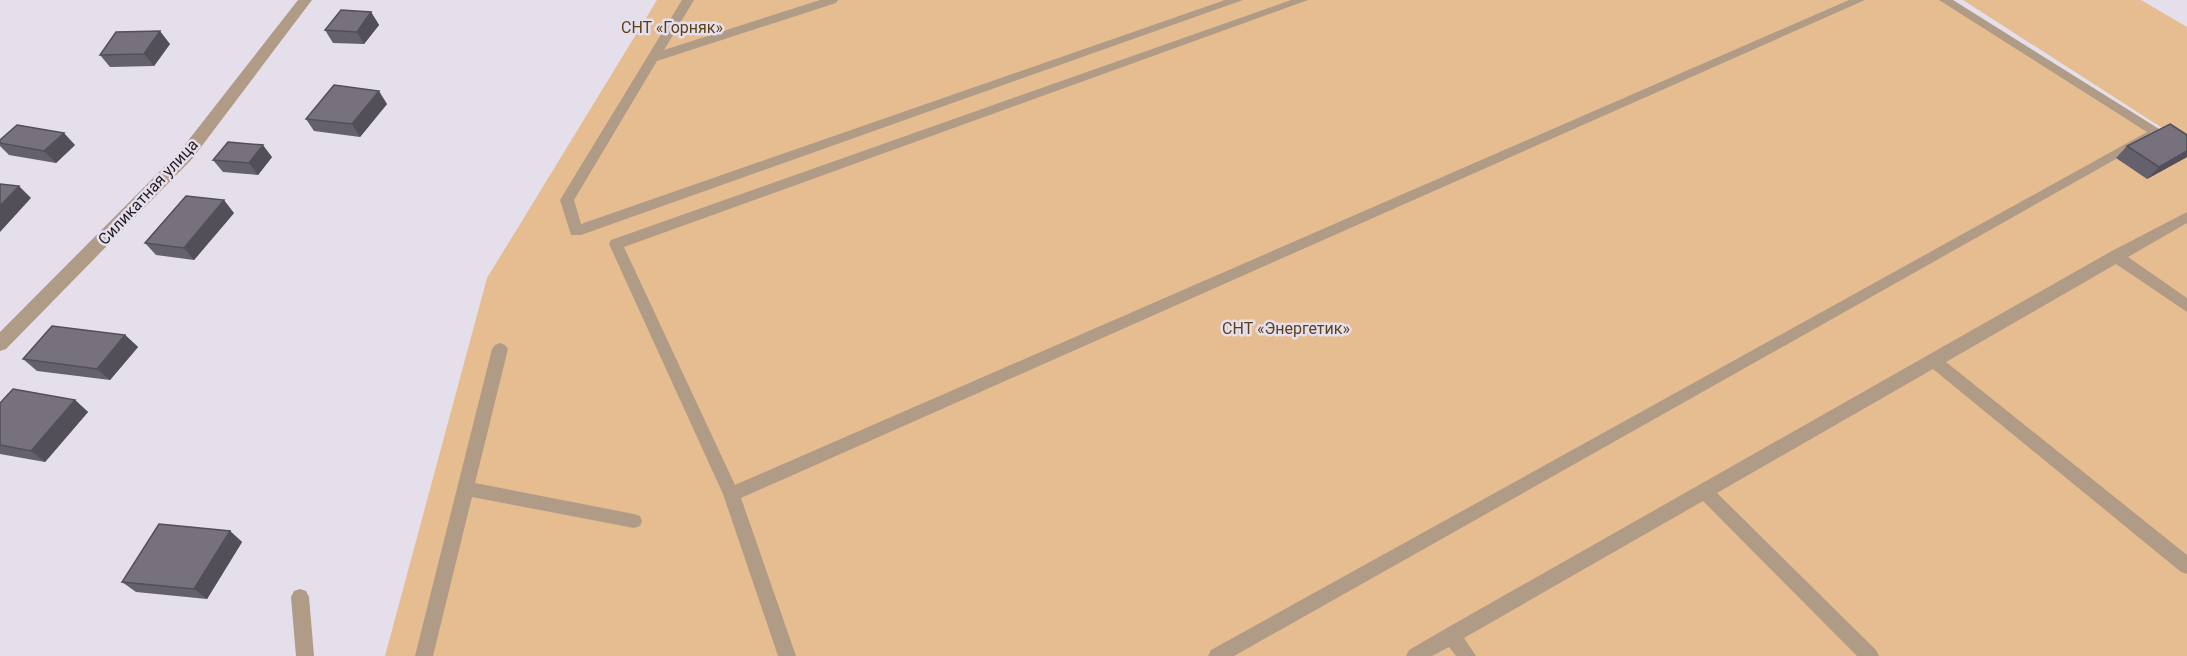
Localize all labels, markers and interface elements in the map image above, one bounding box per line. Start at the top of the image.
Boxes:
park label: СНТ «Горняк» [621,18,723,37]
street label: Силикатная улица [94,135,202,249]
park label: СНТ «Энергетик» [1222,319,1350,338]

